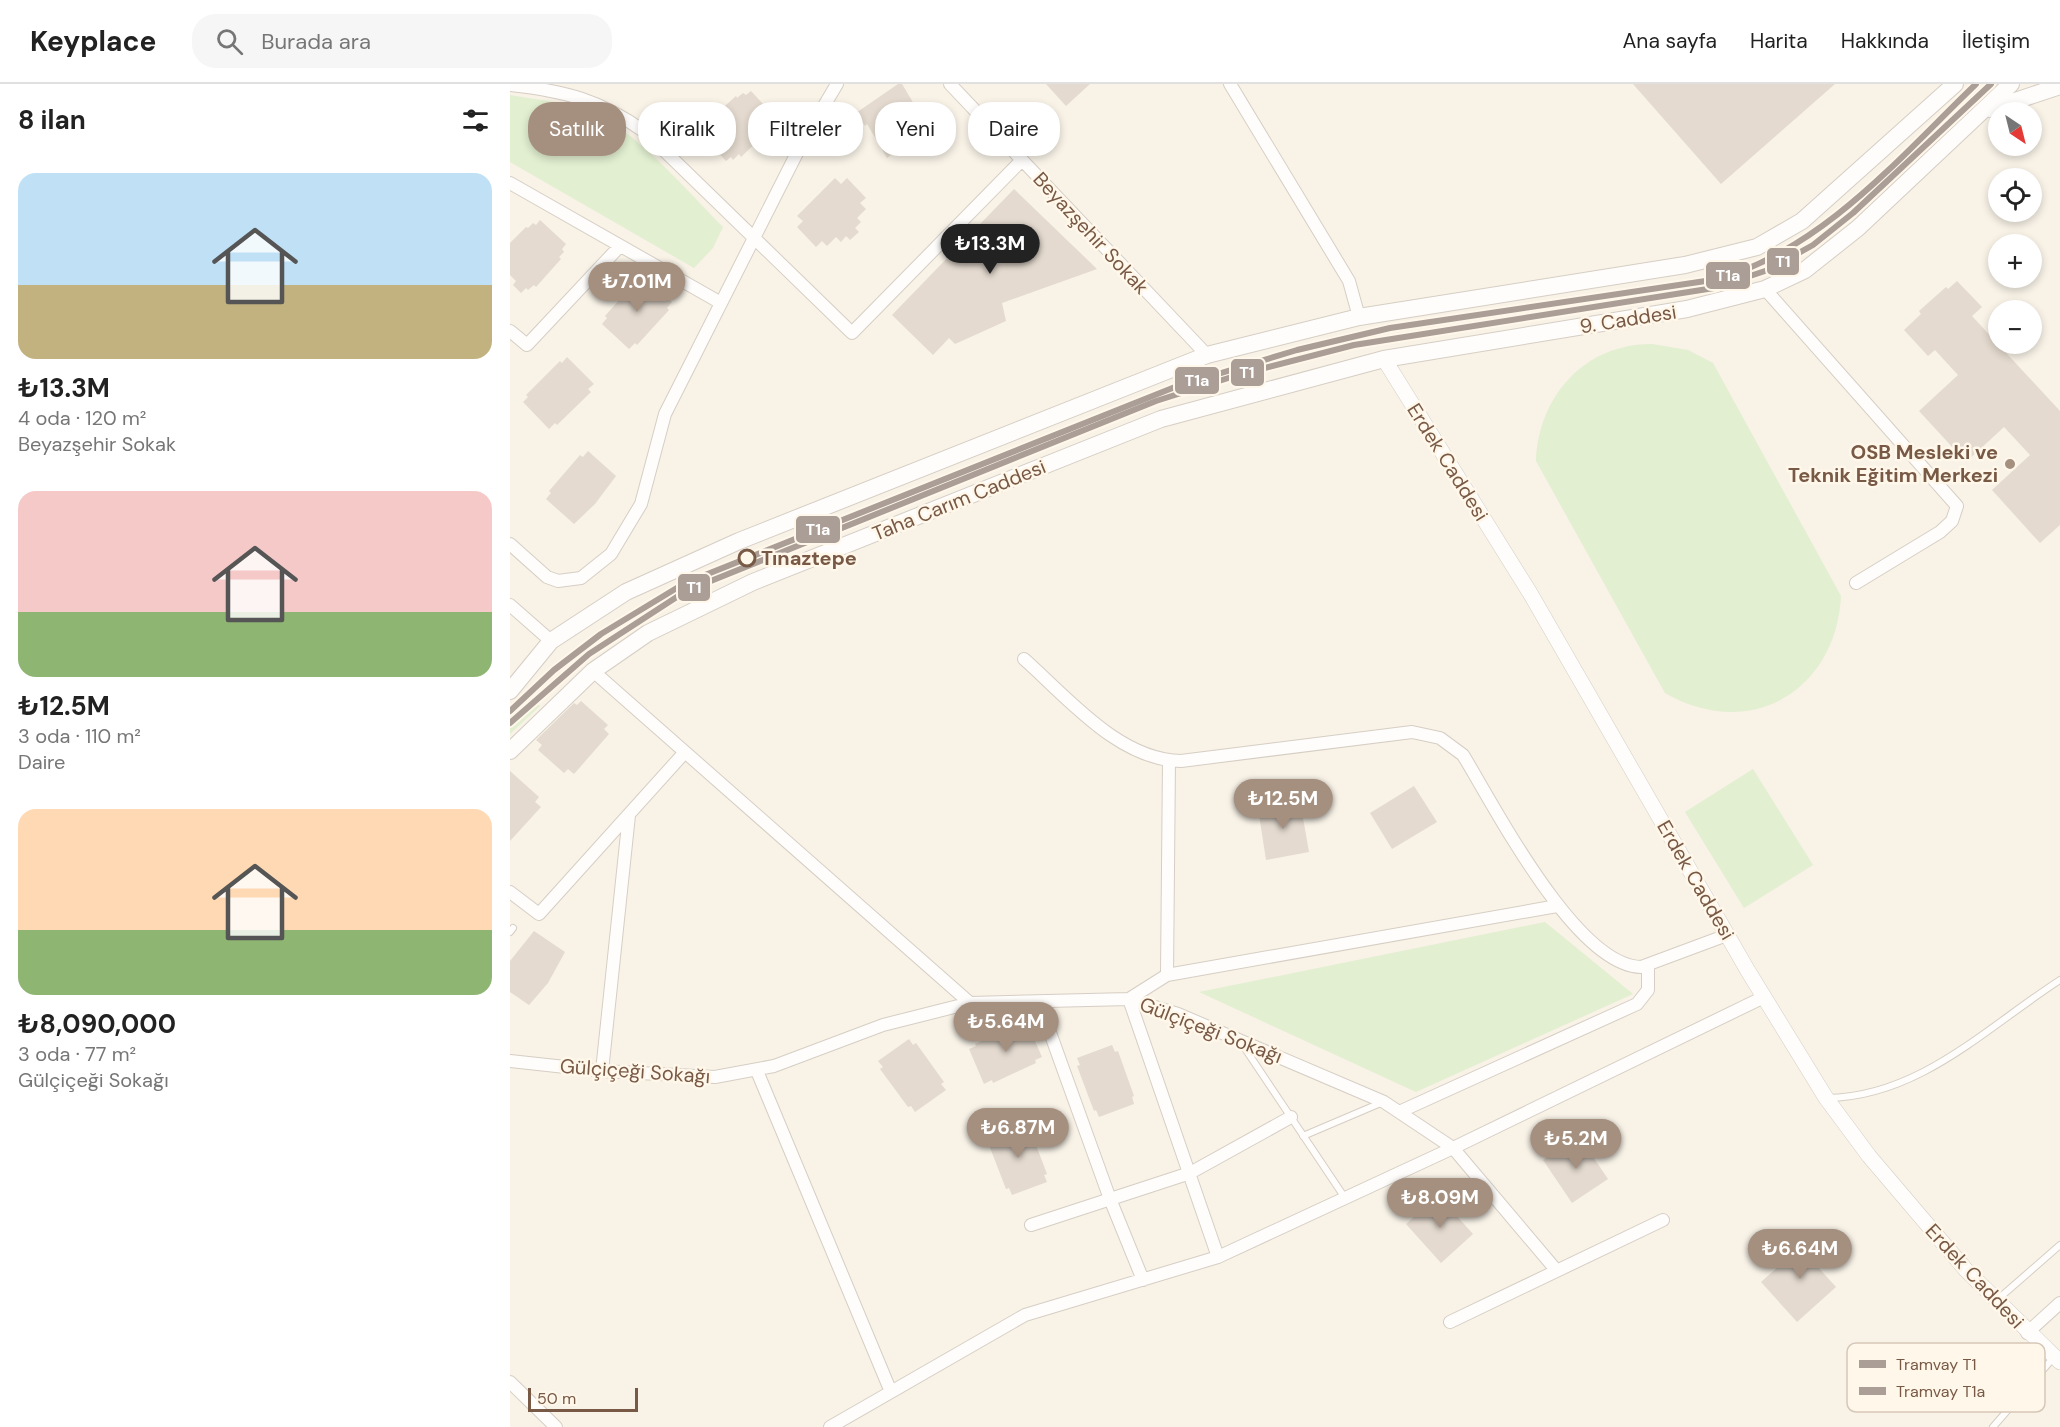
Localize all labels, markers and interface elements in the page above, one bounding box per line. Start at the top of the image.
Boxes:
search box [192,14,612,68]
text: Keyplace [30,23,156,60]
icon: search [213,25,246,58]
text: Burada ara [261,27,371,56]
text: Ana sayfa [1622,27,1717,55]
text: Harita [1750,27,1808,55]
text: Hakkında [1841,27,1929,55]
text: İletişim [1962,27,2030,55]
chip: Satılık [528,102,626,156]
chip: Kiralık [638,102,736,156]
chip: Filtreler [748,102,863,156]
chip: Yeni [875,102,956,156]
chip: Daire [968,102,1060,156]
north arrow [1988,102,2042,156]
map controls [1988,102,2042,354]
text: 8 ilan [18,103,86,137]
icon: filters [459,104,492,137]
street label: Beyazşehir Sokak [1028,166,1154,300]
button: locate [1988,168,2042,222]
icon: home [201,212,309,320]
pin: ₺13.3M [941,224,1039,275]
text: ₺13.3M [955,230,1025,256]
button: + [1988,234,2042,288]
line badge: T1 [1766,247,1800,276]
text: T1 [1775,251,1791,272]
line badge: T1a [1705,261,1751,290]
pin: ₺7.01M [588,262,686,313]
text: T1a [1716,265,1740,286]
text: ₺7.01M [602,268,672,294]
street label: 9. Caddesi [1578,299,1678,339]
button: − [1988,300,2042,354]
line badge: T1 [1230,358,1265,387]
text: T1 [1239,362,1255,383]
line badge: T1a [1174,366,1220,395]
text: T1a [1185,370,1209,391]
text: ₺13.3M [18,371,110,405]
street label: Erdek Caddesi [1402,398,1494,526]
text: 4 oda · 120 m² [18,405,146,431]
text: Beyazşehir Sokak [18,431,176,457]
place label: OSB Mesleki ve Teknik Eğitim Merkezi [1788,439,1998,488]
street label: Taha Carım Caddesi [869,453,1049,547]
marker: OSB Mesleki ve Teknik Eğitim Merkezi [2003,457,2017,471]
line badge: T1a [795,515,841,544]
text: T1a [806,519,830,540]
icon: home [201,530,309,638]
place label: Tınaztepe [761,545,857,571]
marker: Tınaztepe [738,549,756,567]
line badge: T1 [677,573,711,602]
text: T1 [686,577,702,598]
text: ₺12.5M [18,689,110,723]
text: 3 oda · 110 m² [18,723,141,749]
text: Daire [18,749,65,775]
pin: ₺12.5M [1234,779,1332,830]
text: ₺12.5M [1248,785,1318,811]
street label: Erdek Caddesi [1651,816,1741,944]
icon: home [201,848,309,956]
street label: Gülçiçeği Sokağı [1136,991,1286,1069]
pin: ₺5.64M [957,1002,1055,1053]
text: ₺8,090,000 [18,1007,176,1041]
text: ₺5.64M [968,1008,1044,1034]
text: 3 oda · 77 m² [18,1041,136,1067]
street label: Gülçiçeği Sokağı [559,1053,711,1089]
text: Gülçiçeği Sokağı [18,1067,169,1093]
pin: ₺6.87M [969,1108,1067,1159]
text: ₺6.87M [981,1114,1055,1140]
pin: ₺5.2M [1534,1119,1618,1170]
text: ₺5.2M [1544,1125,1608,1151]
pin: ₺8.09M [1391,1178,1489,1229]
text: ₺8.09M [1401,1184,1479,1210]
street label: Erdek Caddesi [1920,1218,2030,1334]
pin: ₺6.64M [1751,1229,1849,1280]
text: ₺6.64M [1762,1235,1838,1261]
legend [1847,1343,2045,1412]
text: Tramvay T1 [1896,1354,1976,1375]
text: Tramvay T1a [1896,1381,1985,1402]
scale bar [528,1385,638,1412]
text: 50 m [537,1388,576,1409]

